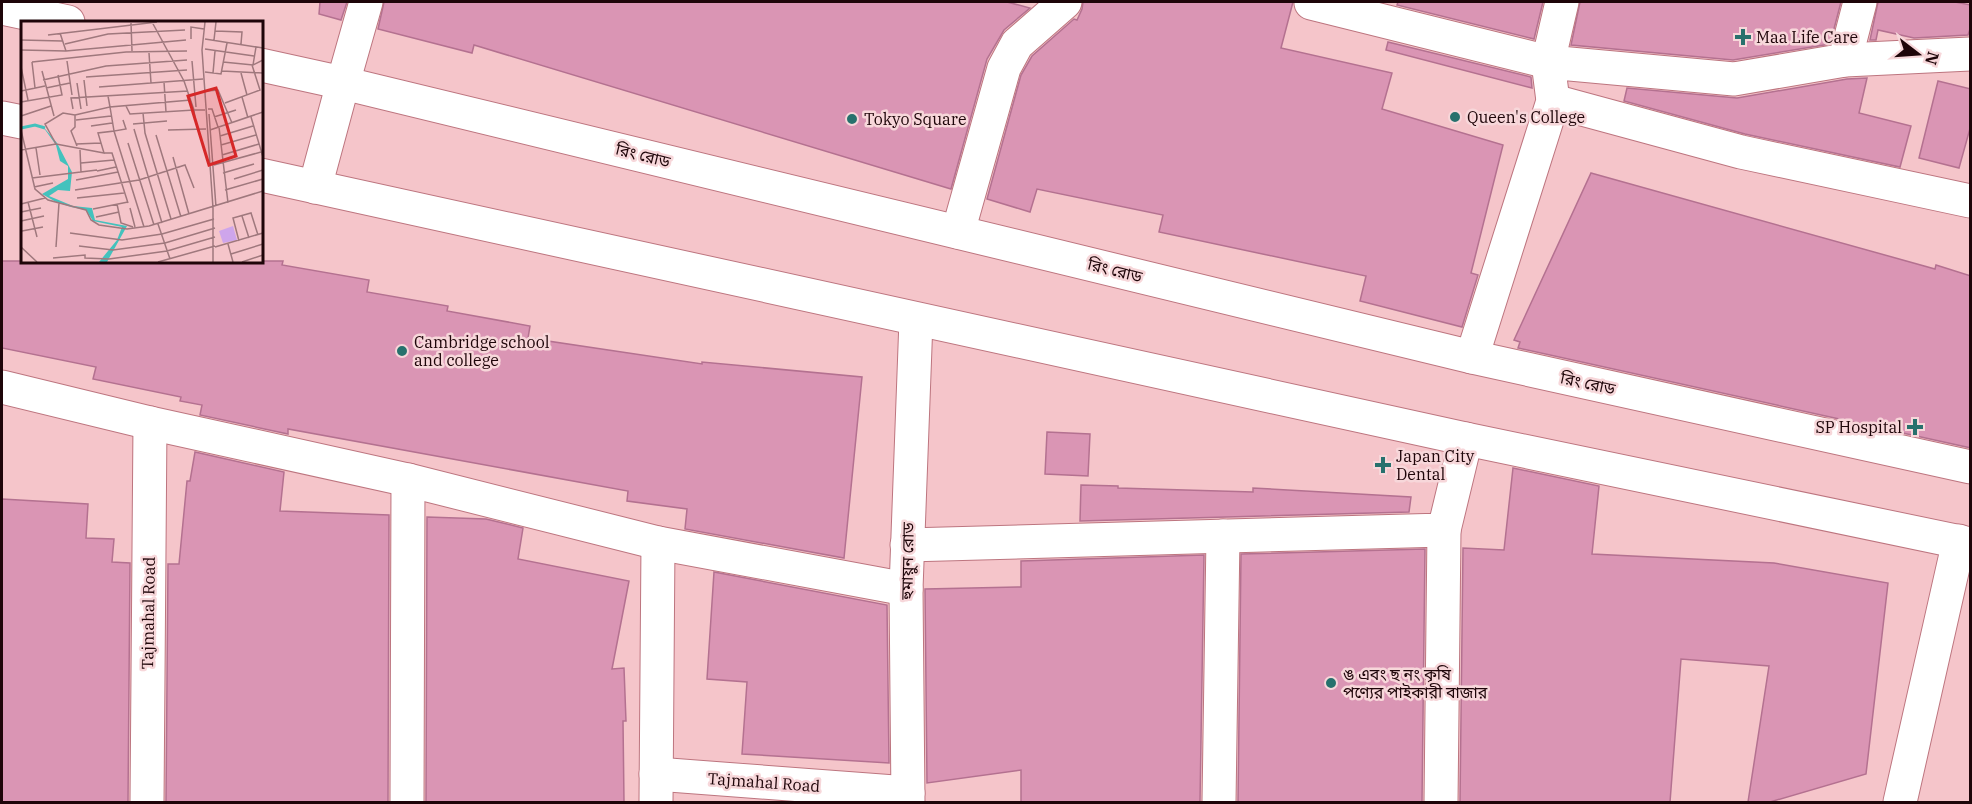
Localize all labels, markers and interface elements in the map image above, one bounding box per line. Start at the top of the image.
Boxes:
inset map [21,21,262,262]
north arrow [1888,24,1948,84]
place label: Maa Life Care [1756,27,1858,47]
marker: Maa Life Care [1734,28,1752,46]
text: N [1921,49,1944,67]
place label: Queen's College [1467,107,1585,127]
place label: Tokyo Square [864,109,966,129]
marker: Queen's College [1448,110,1462,124]
marker: Tokyo Square [845,112,859,126]
street label: রিং রোড [613,138,673,172]
street label: রিং রোড [1085,253,1145,287]
place label: Cambridge school and college [414,332,550,370]
marker: Cambridge school and college [395,344,409,358]
street label: রিং রোড [1558,367,1618,399]
place label: SP Hospital [1815,417,1902,437]
marker: SP Hospital [1906,418,1924,436]
place label: Japan City Dental [1396,446,1475,484]
marker: Japan City Dental [1374,456,1392,474]
street label: হুমায়ুন রোড [896,522,919,601]
street label: Tajmahal Road [137,556,159,670]
place label: ঙ এবং ছ নং কৃষি পণ্যের পাইকারী বাজার [1343,664,1488,702]
marker: ঙ এবং ছ নং কৃষি পণ্যের পাইকারী বাজার [1324,676,1338,690]
street label: Tajmahal Road [707,768,821,796]

